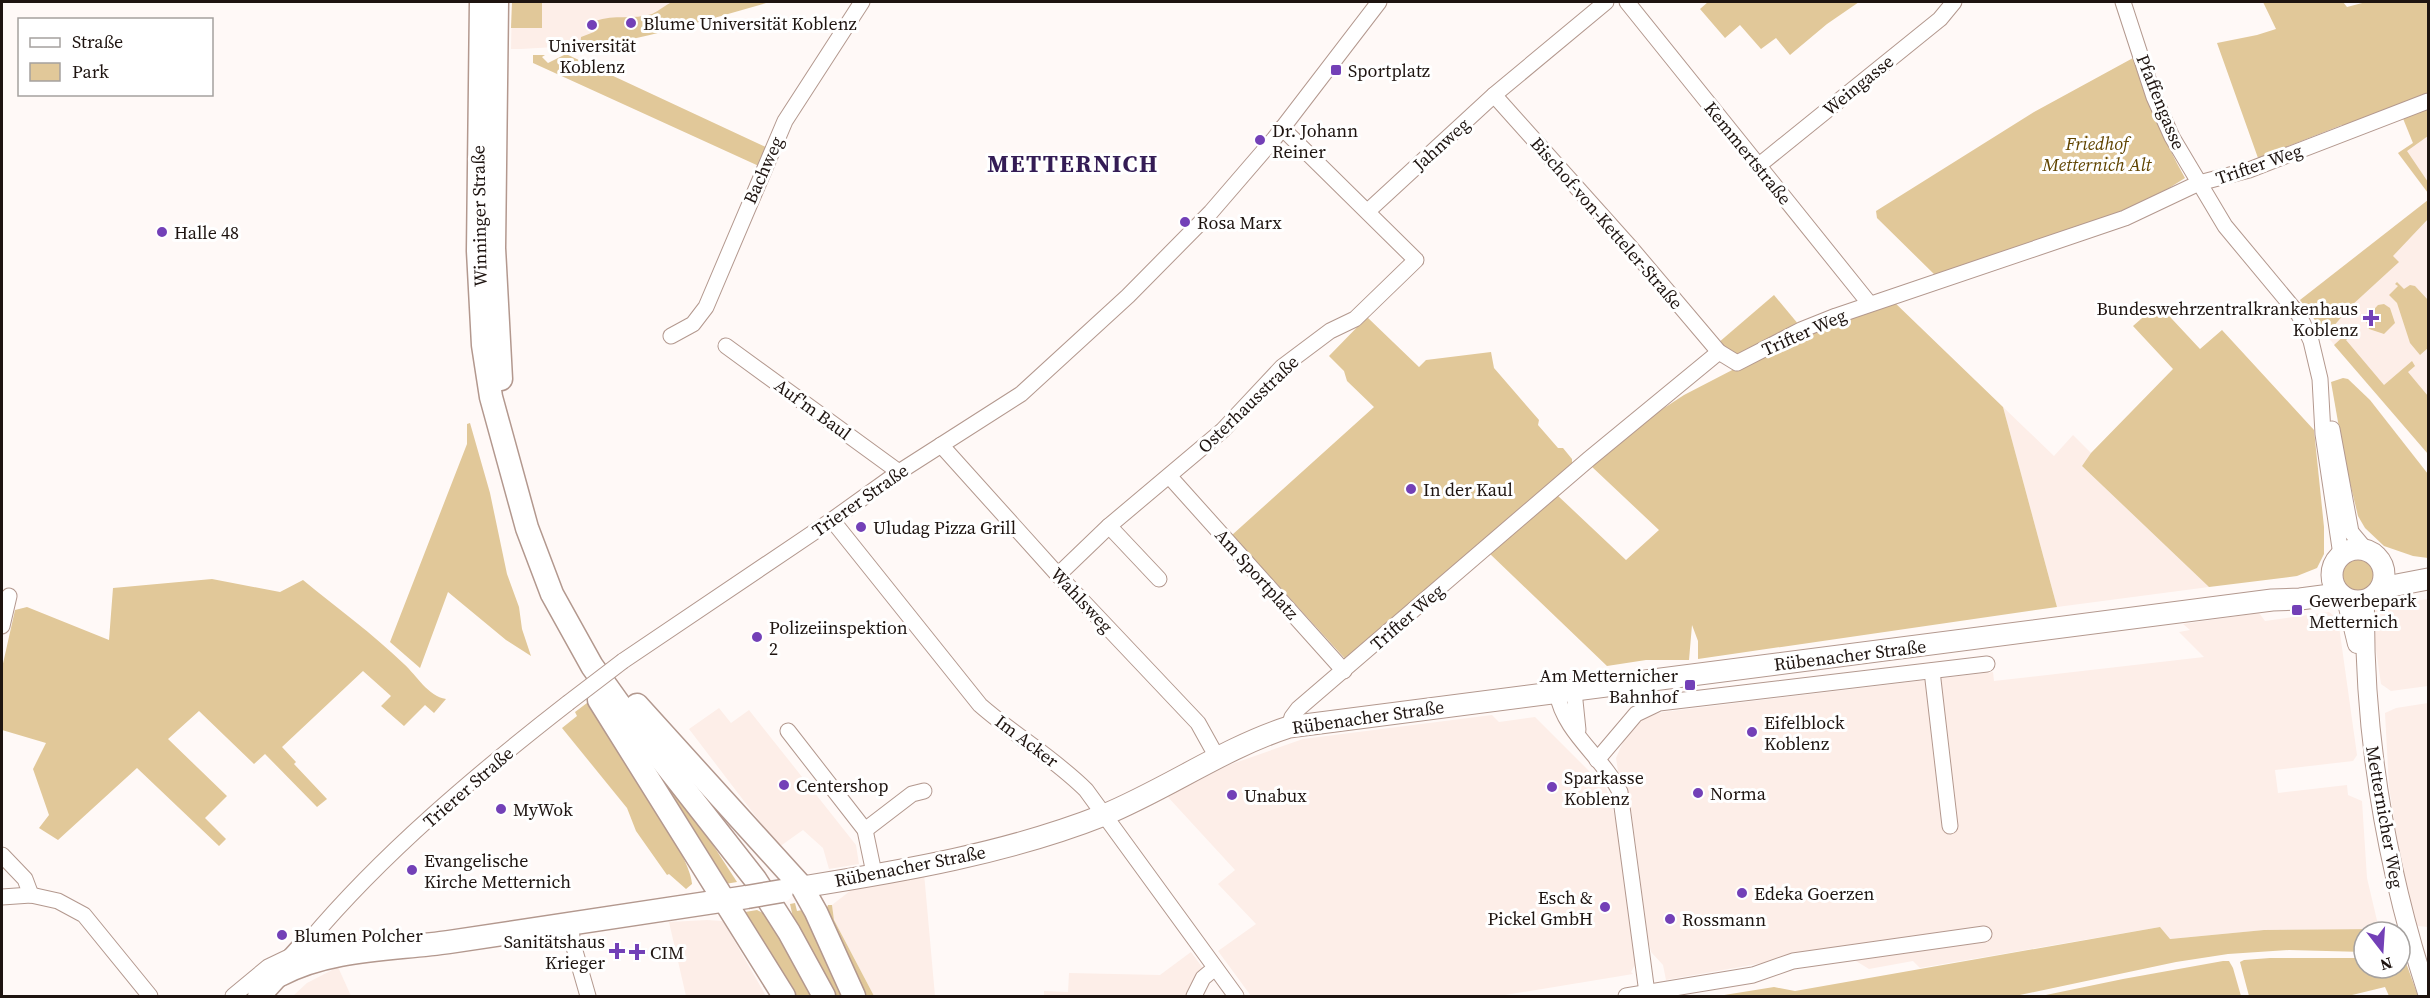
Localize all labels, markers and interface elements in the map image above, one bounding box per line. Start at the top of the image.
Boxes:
place label: Blume Universität Koblenz [643,11,857,36]
marker: Blume Universität Koblenz [624,16,638,30]
legend [18,18,213,96]
marker: Universität Koblenz [585,18,599,32]
text: Straße [72,29,123,54]
place label: Universität Koblenz [548,33,636,79]
street label: Weingasse [1817,49,1899,121]
street label: Pfaffengasse [2131,51,2191,153]
place label: Sportplatz [1348,58,1430,83]
text: Park [72,59,109,84]
marker: Sportplatz [1329,63,1343,77]
street label: Kemmertstraße [1699,96,1797,210]
street label: Jahnweg [1406,112,1475,177]
place label: Dr. Johann Reiner [1272,118,1358,164]
street label: Bischof-von-Ketteler-Straße [1525,131,1689,315]
park label: Friedhof Metternich Alt [2042,131,2152,177]
street label: Bachweg [737,132,789,208]
marker: Dr. Johann Reiner [1253,133,1267,147]
street label: Trifter Weg [2212,138,2306,190]
street label: Winninger Straße [465,145,493,287]
district label: METTERNICH [987,147,1159,180]
place label: Rosa Marx [1197,210,1282,235]
marker: Rosa Marx [1178,215,1192,229]
place label: Halle 48 [174,220,239,245]
marker: Halle 48 [155,225,169,239]
place label: Bundeswehrzentralkrankenhaus Koblenz [2097,296,2358,342]
street label: Trifter Weg [1758,302,1850,362]
marker: Bundeswehrzentralkrankenhaus Koblenz [2362,309,2380,327]
street label: Osterhausstraße [1192,349,1304,459]
street label: Auf'm Baul [769,373,857,445]
street label: Trierer Straße [807,458,913,542]
place label: In der Kaul [1423,477,1513,502]
marker: In der Kaul [1404,482,1418,496]
place label: Uludag Pizza Grill [873,515,1016,540]
marker: Uludag Pizza Grill [854,520,868,534]
street label: Am Sportplatz [1209,523,1305,625]
street label: Wahlsweg [1045,562,1119,638]
street label: Trifter Weg [1365,578,1449,656]
place label: Gewerbepark Metternich [2309,588,2417,634]
marker: Gewerbepark Metternich [2290,603,2304,617]
place label: Polizeiinspektion 2 [769,615,908,661]
marker: Polizeiinspektion 2 [750,630,764,644]
street label: Rübenacher Straße [1772,633,1928,677]
place label: Am Metternicher Bahnhof [1539,663,1680,709]
marker: Am Metternicher Bahnhof [1683,678,1697,692]
street label: Rübenacher Straße [1290,694,1446,740]
street label: Im Acker [990,709,1064,773]
place label: Eifelblock Koblenz [1764,710,1845,756]
marker: Eifelblock Koblenz [1745,725,1759,739]
street label: Trierer Straße [417,741,519,833]
street label: Metternicher Weg [2360,744,2410,890]
place label: Sparkasse Koblenz [1564,765,1644,811]
place label: Centershop [796,773,888,798]
marker: Centershop [777,778,791,792]
marker: Sparkasse Koblenz [1545,780,1559,794]
place label: Norma [1710,781,1767,806]
place label: Unabux [1244,783,1307,808]
marker: Norma [1691,786,1705,800]
marker: Unabux [1225,788,1239,802]
place label: MyWok [513,797,573,822]
marker: MyWok [494,802,508,816]
street label: Rübenacher Straße [832,839,988,893]
place label: Evangelische Kirche Metternich [424,848,571,894]
marker: Evangelische Kirche Metternich [405,863,419,877]
place label: Edeka Goerzen [1754,881,1875,906]
place label: Esch & Pickel GmbH [1488,885,1593,931]
marker: Edeka Goerzen [1735,886,1749,900]
marker: Esch & Pickel GmbH [1598,900,1612,914]
place label: Rossmann [1682,907,1766,932]
marker: Rossmann [1663,912,1677,926]
north arrow [2352,920,2412,980]
place label: Blumen Polcher [294,923,423,948]
marker: Blumen Polcher [275,928,289,942]
place label: Sanitätshaus Krieger [504,929,605,975]
place label: CIM [650,940,684,965]
marker: CIM [628,943,646,961]
marker: Sanitätshaus Krieger [610,944,624,958]
text: N [2377,952,2395,977]

